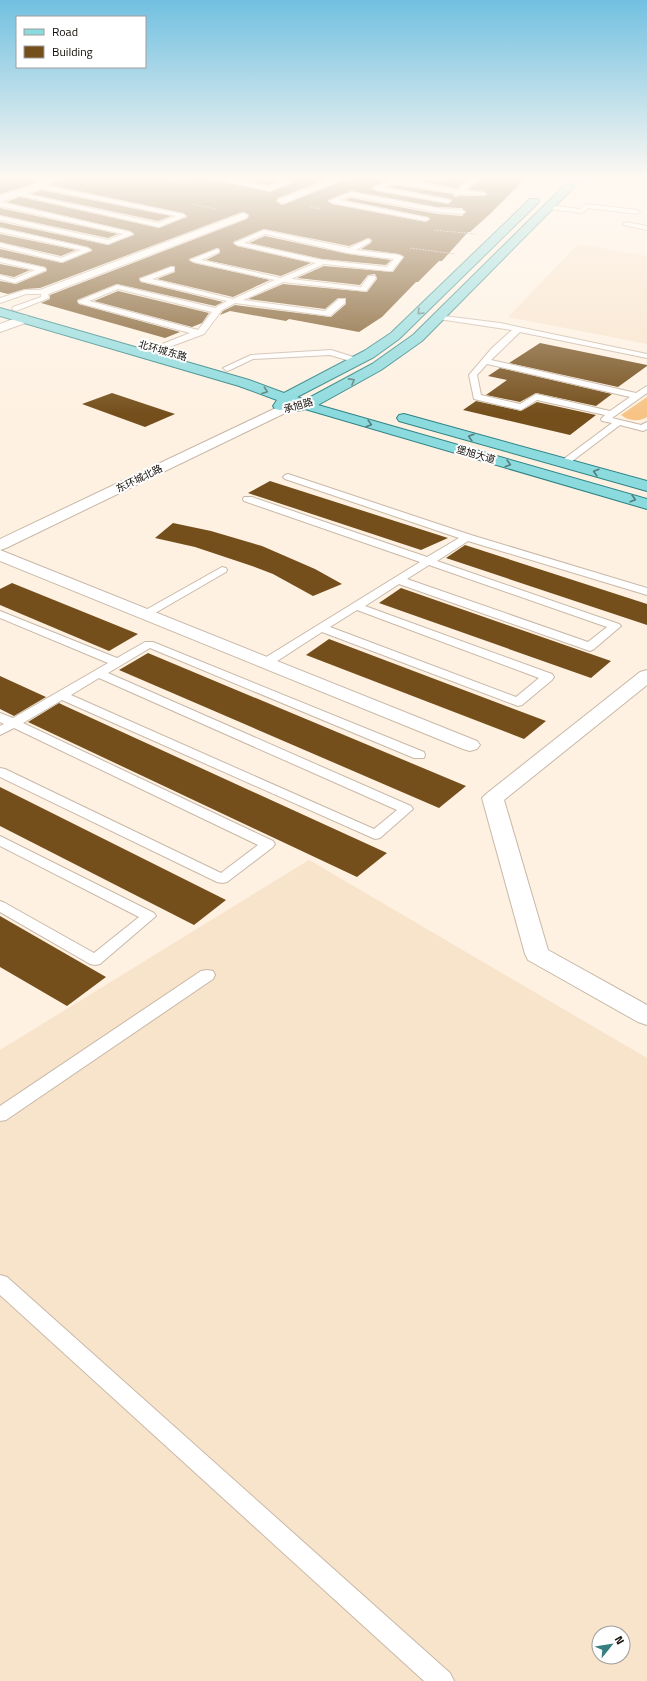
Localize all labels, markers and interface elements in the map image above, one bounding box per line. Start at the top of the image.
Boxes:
legend [16,16,146,68]
text: Road [52,22,78,41]
text: Building [52,42,93,61]
one-way arrow [417,307,425,315]
street label: 北环城东路 [137,336,189,365]
one-way arrow [348,379,355,386]
one-way arrow [262,386,269,394]
street label: 承旭路 [282,394,315,417]
one-way arrow [366,419,373,428]
one-way arrow [468,433,475,442]
street label: 堡旭大道 [455,442,497,467]
one-way arrow [504,459,511,467]
street label: 东环城北路 [113,461,165,496]
one-way arrow [593,468,600,477]
one-way arrow [629,495,636,503]
north arrow [591,1625,631,1665]
text: N [611,1633,628,1647]

